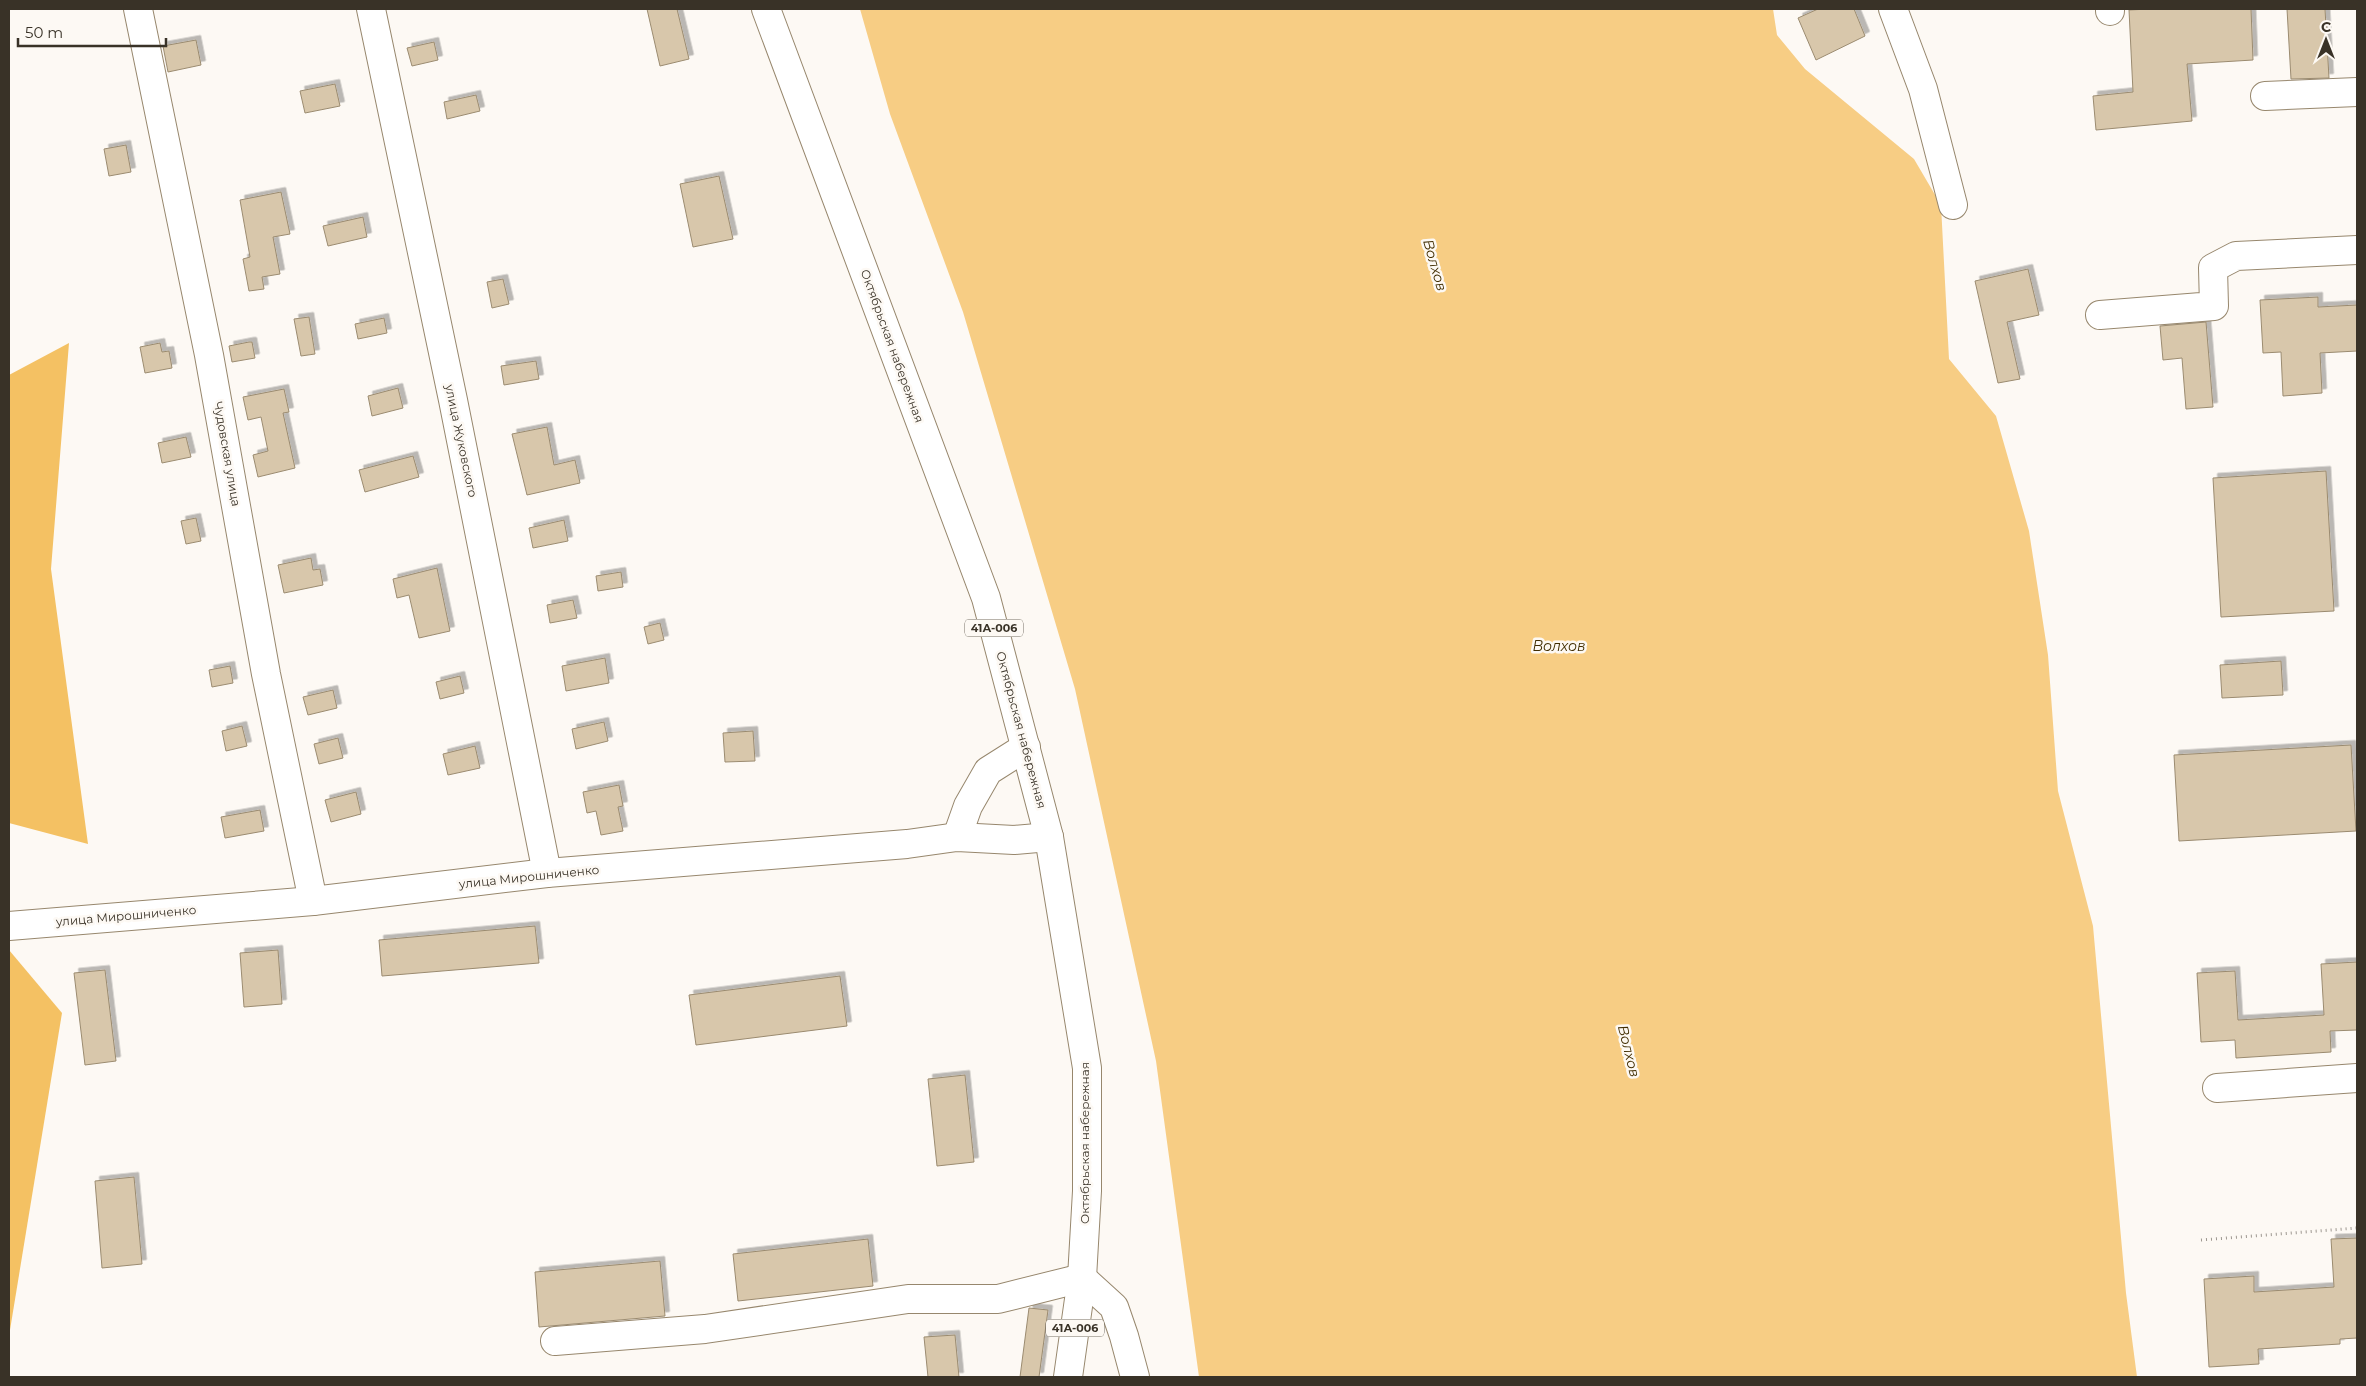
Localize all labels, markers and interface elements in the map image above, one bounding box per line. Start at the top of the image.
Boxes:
scale bar [18,15,165,47]
north arrow [2301,15,2351,65]
text: С [2321,18,2331,36]
text: 50 m [25,23,63,42]
water label: Волхов [1419,237,1451,293]
street label: Октябрьская набережная [858,267,927,424]
street label: улица Жуковского [442,382,481,499]
street label: Чудовская улица [211,400,244,508]
road number: 41А-006 [965,620,1023,636]
water label: Волхов [1532,637,1586,655]
street label: Октябрьская набережная [993,650,1050,810]
street label: улица Мирошниченко [457,862,600,891]
street label: улица Мирошниченко [54,902,197,929]
water label: Волхов [1614,1023,1644,1079]
street label: Октябрьская набережная [1077,1062,1092,1224]
road number: 41А-006 [1046,1320,1104,1336]

